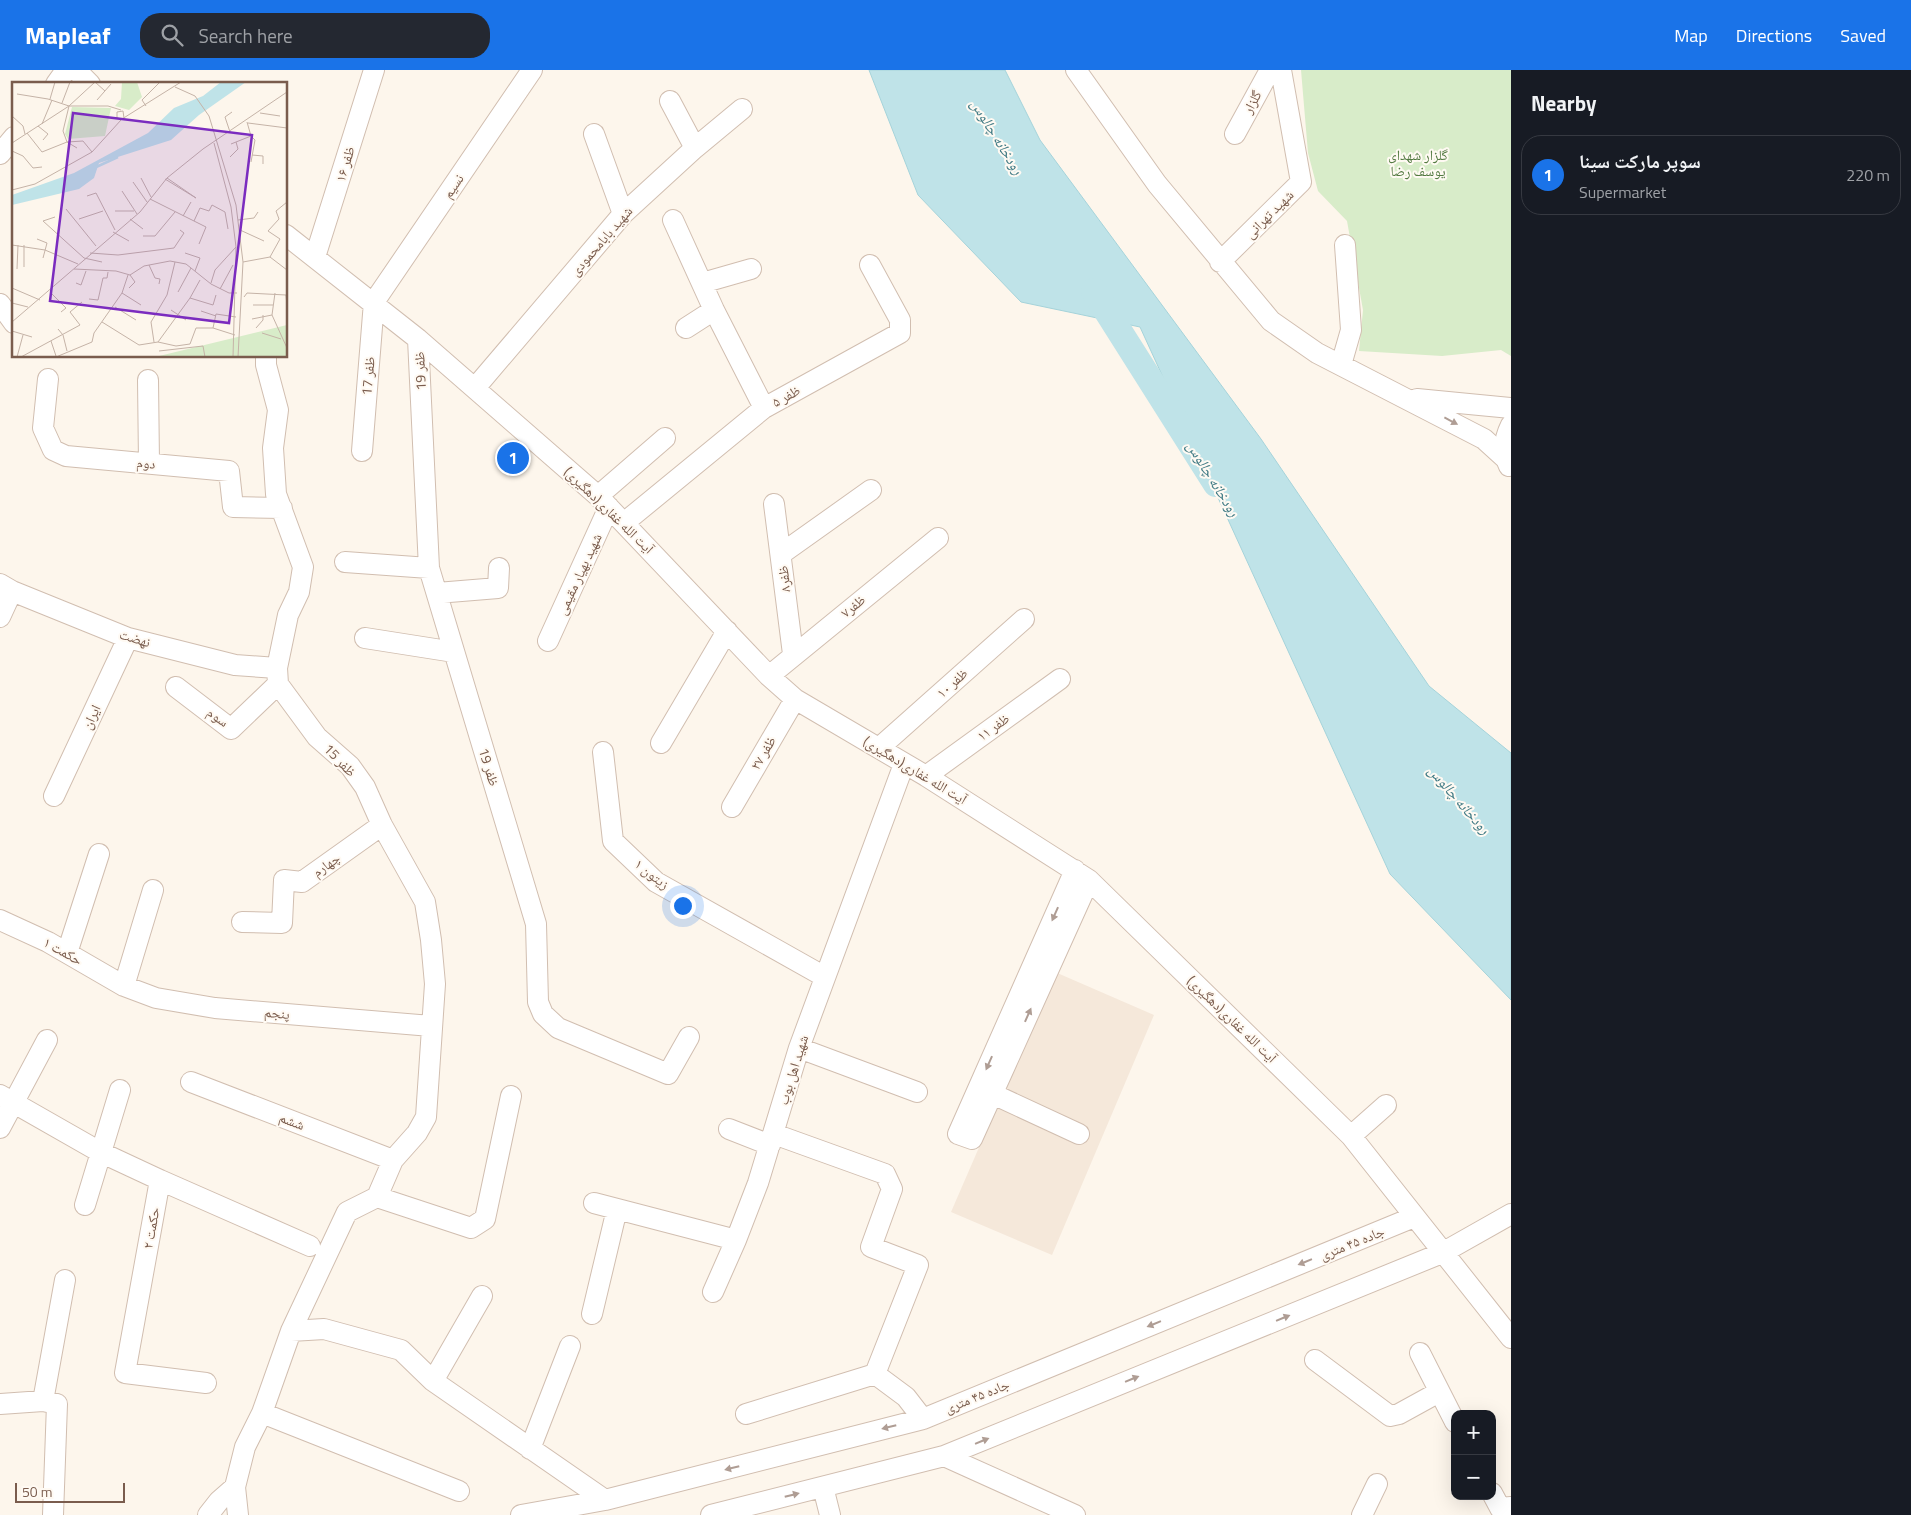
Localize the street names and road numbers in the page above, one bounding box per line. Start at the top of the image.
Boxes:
street label: گلزار [1236,86,1266,118]
street label: ظفر ۱۶ [329,144,360,184]
street label: نسیم [437,169,469,202]
street label: شهید تهرانی [1239,184,1298,243]
street label: شهید بابامحمودی [564,201,637,280]
street label: ظفر 19 [408,351,431,391]
street label: ظفر 17 [355,356,380,396]
street label: ظفر ۵ [768,379,804,412]
street label: دوم [136,451,157,474]
street label: آیت الله غفاری(دهگیری) [560,461,659,558]
street label: شهید بهیار مقیمی [550,530,607,618]
street label: ظفر۸ [771,565,796,594]
street label: ظفر۷ [836,589,870,622]
street label: نهضت [117,623,153,652]
street label: ظفر ۱۰ [931,663,972,702]
street label: ایران [76,701,105,733]
street label: سوم [203,702,234,732]
street label: ظفر ۱۱ [972,708,1013,746]
street label: آیت الله غفاری(دهگیری) [859,730,972,809]
street label: ظفر ۲۷ [744,732,781,774]
street label: ظفر 15 [319,738,361,781]
street label: ظفر 19 [474,745,505,789]
street label: چهارم [307,847,344,882]
street label: زیتون ۱ [630,853,674,894]
street label: حکمت ۱ [40,931,87,970]
street label: آیت الله غفاری(دهگیری) [1183,970,1282,1067]
street label: پنجم [263,1001,291,1024]
street label: شهید اهل بوب [772,1032,813,1108]
street label: ششم [276,1106,308,1135]
street label: حکمت ۲ [137,1205,165,1250]
street label: جاده ۴۵ متری [1316,1220,1388,1265]
street label: جاده ۴۵ متری [941,1373,1013,1418]

